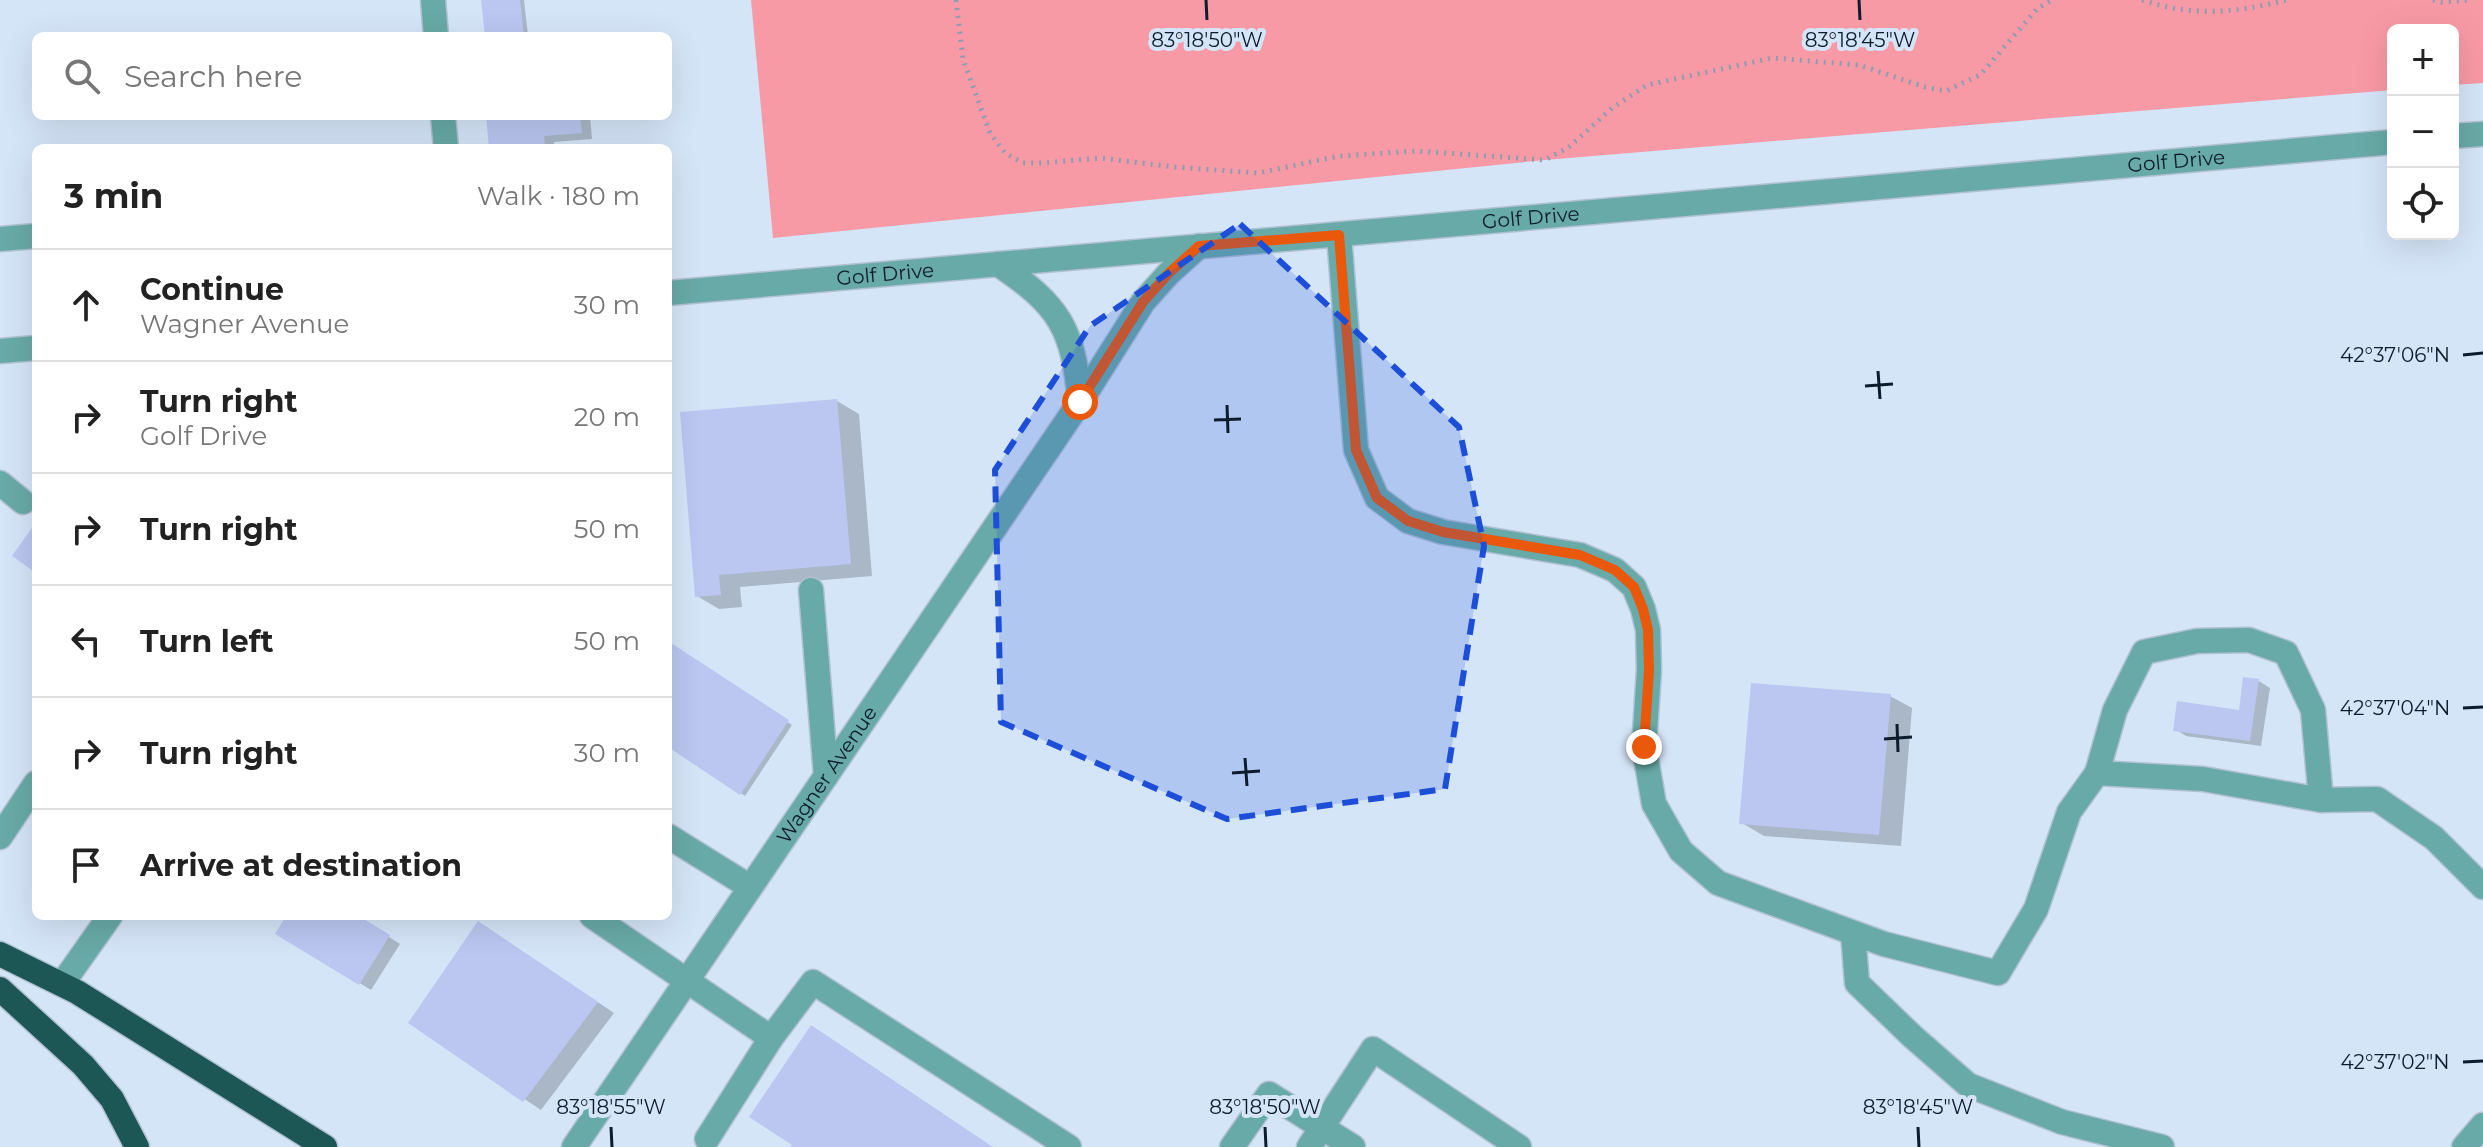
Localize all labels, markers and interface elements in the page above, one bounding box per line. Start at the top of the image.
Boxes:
map controls [2387,24,2459,240]
button: + [2387,24,2459,96]
text: 83°18'50"W [1151,28,1263,52]
text: 83°18'45"W [1805,28,1915,52]
search box [32,32,672,120]
icon: search [60,54,104,98]
text: Search here [124,58,302,95]
button: − [2387,96,2459,168]
street label: Golf Drive [2126,145,2226,177]
button: locate [2387,168,2459,240]
text: 3 min [64,175,163,217]
text: Walk · 180 m [477,180,640,212]
street label: Golf Drive [1481,201,1580,234]
street label: Golf Drive [835,258,935,290]
text: Continue [140,271,284,308]
icon: ahead [64,283,108,327]
text: 30 m [574,289,640,321]
text: Wagner Avenue [140,308,349,340]
text: 42°37'06"N [2340,343,2450,367]
text: Turn right [140,383,297,420]
route start [1062,384,1098,420]
icon: right [64,395,108,439]
text: 20 m [574,401,640,433]
text: Golf Drive [140,420,267,452]
icon: right [64,507,108,551]
text: Turn right [140,511,297,548]
text: 50 m [574,513,640,545]
icon: left [64,619,108,663]
text: Turn left [140,623,273,660]
text: 50 m [574,625,640,657]
text: 42°37'04"N [2340,696,2450,720]
street label: Wagner Avenue [772,701,882,848]
route end [1626,729,1662,765]
icon: right [64,731,108,775]
text: Turn right [140,735,297,772]
text: 30 m [574,737,640,769]
icon: arrive [64,843,108,887]
text: Arrive at destination [140,847,462,884]
text: 42°37'02"N [2340,1050,2450,1074]
text: 83°18'55"W [556,1095,666,1119]
text: 83°18'50"W [1209,1095,1321,1119]
text: 83°18'45"W [1863,1095,1973,1119]

